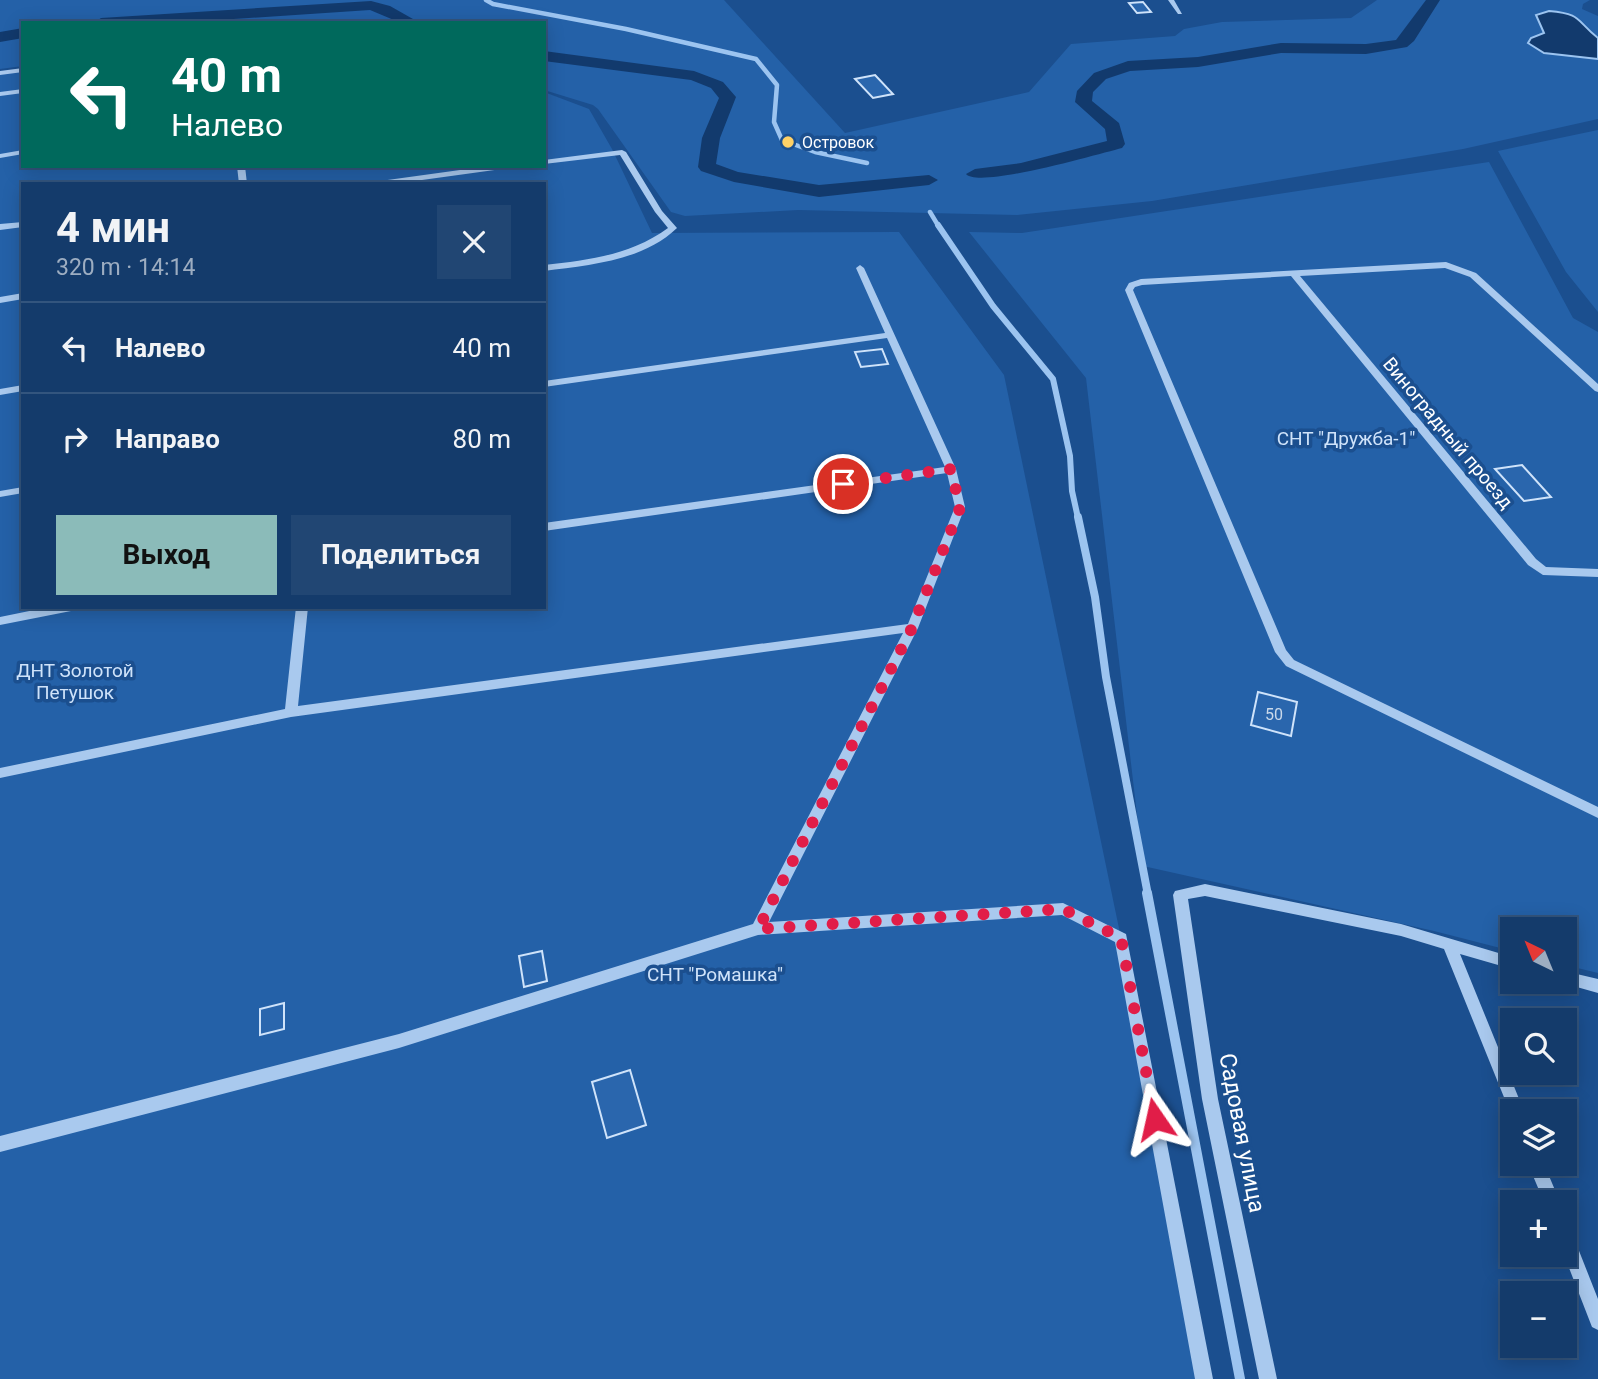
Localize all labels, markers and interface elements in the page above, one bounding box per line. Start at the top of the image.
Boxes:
text: 40 m [171,47,282,104]
icon: left [56,49,147,140]
text: Налево [171,106,283,144]
place label: Островок [802,133,874,152]
marker: Островок [780,134,796,150]
text: 4 мин [56,203,170,252]
button: close [437,205,511,279]
text: 320 m · 14:14 [56,254,195,281]
icon: left [56,329,94,367]
text: Налево [115,333,205,363]
text: 40 m [453,333,511,363]
street label: Виноградный проезд [1378,353,1518,513]
icon: right [56,420,94,458]
text: Направо [115,424,220,454]
text: 80 m [453,424,511,454]
park label: СНТ "Дружба-1" [1277,427,1415,450]
pin [813,454,873,514]
icon: arrive [824,465,862,503]
button: Выход [56,515,277,595]
button: Поделиться [291,515,511,595]
park label: ДНТ Золотой Петушок [16,659,134,704]
house number: 50 [1265,705,1283,724]
north arrow [1500,917,1577,994]
map controls [1500,917,1577,1358]
park label: СНТ "Ромашка" [647,963,783,986]
button: search [1500,1008,1577,1085]
street label: Садовая улица [1213,1051,1271,1215]
position arrow [1118,1082,1192,1156]
button: layers [1500,1099,1577,1176]
button: + [1500,1190,1577,1267]
button: − [1500,1281,1577,1358]

